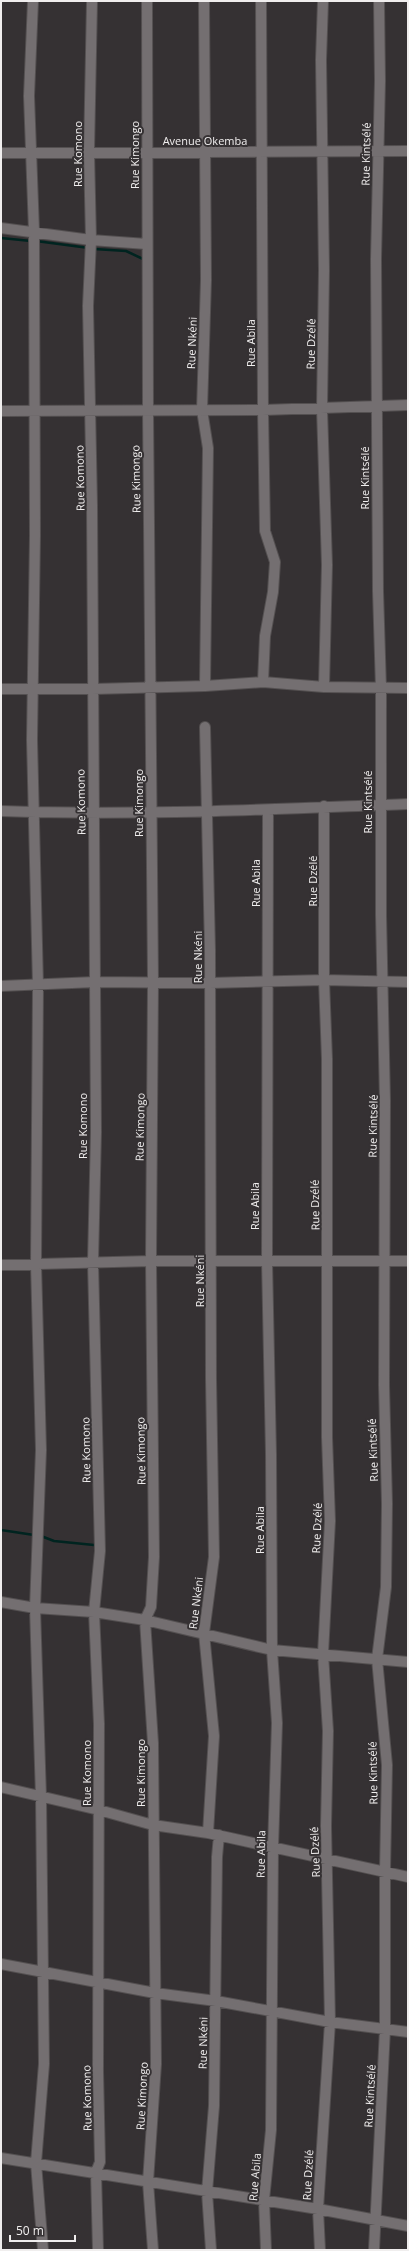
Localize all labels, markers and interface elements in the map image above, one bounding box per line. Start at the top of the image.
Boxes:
street label: Rue Komono [70,121,85,187]
street label: Rue Kimongo [127,121,142,189]
street label: Rue Kintsélé [357,122,374,186]
street label: Avenue Okemba [163,133,247,148]
street label: Rue Nkéni [183,317,200,369]
street label: Rue Dzélé [303,318,318,370]
street label: Rue Abila [243,319,258,367]
street label: Rue Komono [71,444,88,511]
street label: Rue Kimongo [127,444,144,513]
street label: Rue Kintsélé [357,446,372,510]
street label: Rue Komono [72,768,89,835]
street label: Rue Kimongo [131,769,146,837]
street label: Rue Kintsélé [360,770,375,834]
street label: Rue Dzélé [305,856,320,906]
street label: Rue Abila [248,859,263,907]
street label: Rue Nkéni [190,931,205,983]
street label: Rue Kimongo [131,1092,148,1161]
street label: Rue Komono [75,1093,90,1159]
street label: Rue Kintsélé [364,1094,381,1158]
street label: Rue Dzélé [307,1179,322,1231]
street label: Rue Abila [247,1182,262,1230]
street label: Rue Nkéni [192,1255,207,1307]
street label: Rue Komono [77,1416,94,1483]
street label: Rue Kimongo [132,1416,149,1485]
street label: Rue Kintsélé [364,1418,381,1482]
street label: Rue Dzélé [308,1502,325,1554]
street label: Rue Abila [252,1506,267,1554]
street label: Rue Nkéni [185,1576,206,1630]
street label: Rue Kimongo [133,1739,148,1807]
street label: Rue Komono [79,1740,94,1806]
street label: Rue Kintsélé [364,1741,381,1805]
street label: Rue Dzélé [306,1826,323,1878]
street label: Rue Abila [253,1830,268,1878]
street label: Rue Nkéni [195,2017,210,2069]
street label: Rue Kimongo [132,2061,151,2130]
street label: Rue Komono [78,2064,95,2131]
street label: Rue Kintsélé [360,2064,379,2128]
street label: Rue Dzélé [299,2149,316,2201]
street label: Rue Abila [245,2152,264,2201]
scale bar [10,2217,75,2243]
text: 50 m [16,2222,44,2239]

